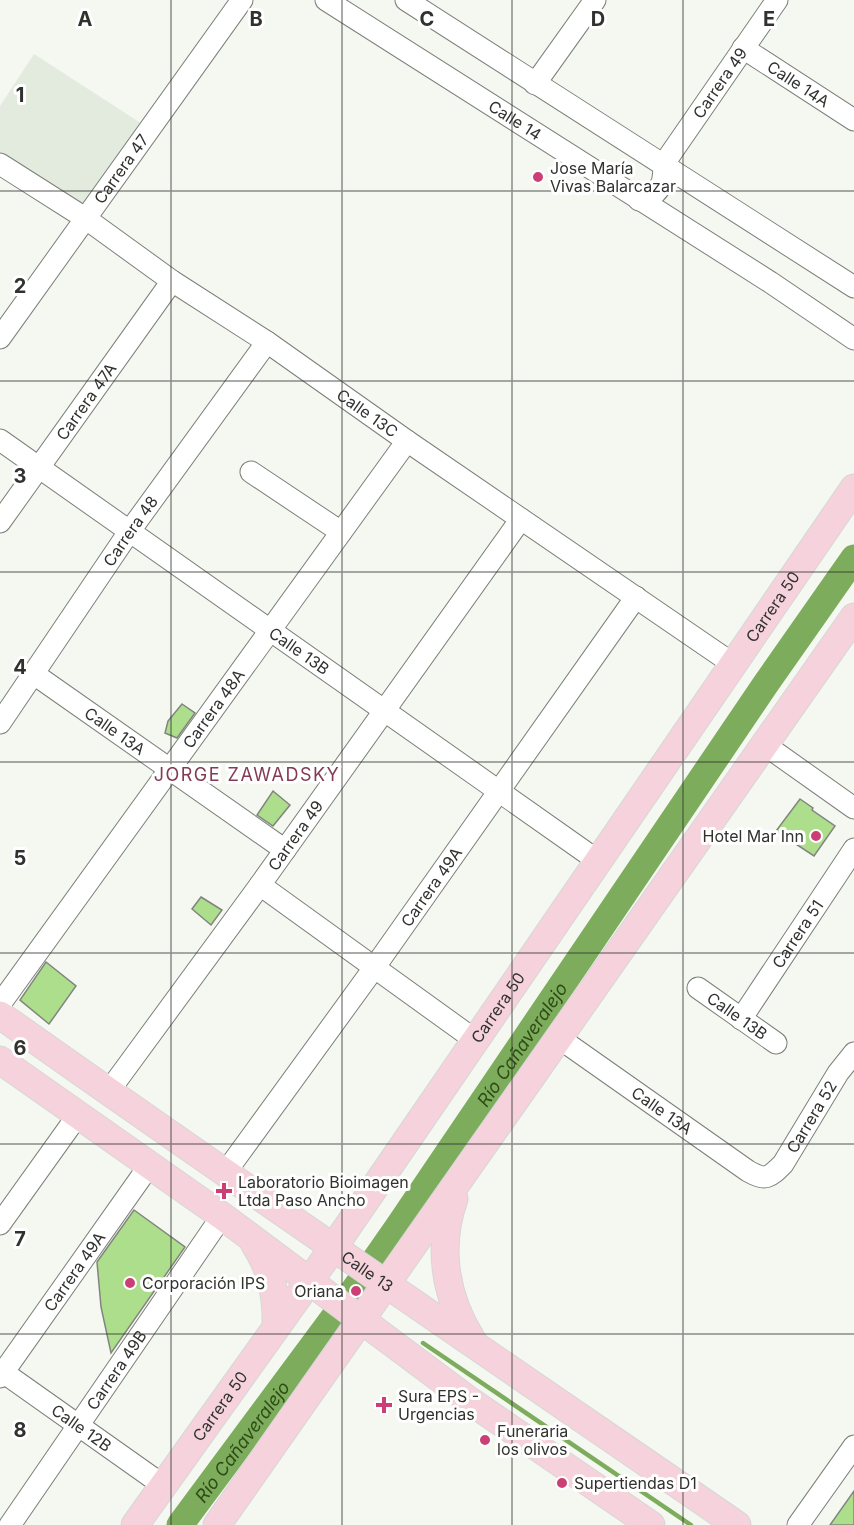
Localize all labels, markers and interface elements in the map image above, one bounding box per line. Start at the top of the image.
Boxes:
text: A [78,7,93,31]
text: B [249,7,263,31]
text: C [420,7,434,31]
text: D [591,7,605,31]
text: E [763,7,775,31]
street label: Carrera 49 [688,43,751,122]
street label: Calle 14A [764,56,833,111]
text: 1 [16,83,24,107]
street label: Calle 14 [485,96,545,144]
street label: Carrera 47 [89,130,153,208]
place label: Jose María Vivas Balarcazar [550,158,676,196]
marker: Jose María Vivas Balarcazar [531,170,545,184]
text: 2 [14,274,26,298]
street label: Carrera 47A [52,359,120,444]
street label: Calle 13C [333,385,402,441]
text: 3 [14,464,26,488]
street label: Carrera 48 [99,492,162,570]
street label: Carrera 50 [741,567,804,646]
street label: Calle 13B [265,623,333,679]
text: 4 [13,655,27,679]
street label: Carrera 48A [178,665,249,752]
street label: Calle 13A [81,703,149,759]
district label: JORGE ZAWADSKY [154,764,340,785]
street label: Carrera 49 [263,796,327,874]
place label: Hotel Mar Inn [703,826,804,846]
marker: Hotel Mar Inn [809,829,823,843]
street label: Carrera 49A [396,843,466,931]
text: 5 [14,846,26,870]
street label: Carrera 51 [768,896,827,972]
street label: Carrera 50 [467,968,529,1047]
water label: Río Cañaveralejo [472,978,571,1110]
street label: Calle 13B [703,988,771,1044]
text: 6 [14,1036,27,1060]
street label: Carrera 52 [782,1077,841,1157]
street label: Calle 13A [628,1082,696,1139]
place label: Laboratorio Bioimagen Ltda Paso Ancho [238,1172,409,1210]
marker: Laboratorio Bioimagen Ltda Paso Ancho [215,1182,233,1200]
text: 7 [14,1227,26,1251]
street label: Carrera 49A [39,1228,109,1315]
street label: Calle 13 [338,1246,397,1296]
place label: Corporación IPS [142,1273,265,1293]
marker: Corporación IPS [123,1276,137,1290]
place label: Oriana [294,1281,344,1301]
marker: Oriana [349,1284,363,1298]
street label: Carrera 49B [82,1326,151,1414]
street label: Carrera 50 [188,1367,252,1445]
water label: Río Cañaveralejo [190,1377,294,1506]
place label: Sura EPS - Urgencias [398,1386,479,1424]
marker: Sura EPS - Urgencias [375,1396,393,1414]
street label: Calle 12B [48,1400,116,1456]
text: 8 [13,1418,27,1442]
place label: Funeraria los olivos [497,1421,568,1459]
marker: Funeraria los olivos [478,1433,492,1447]
place label: Supertiendas D1 [574,1473,697,1493]
marker: Supertiendas D1 [555,1476,569,1490]

